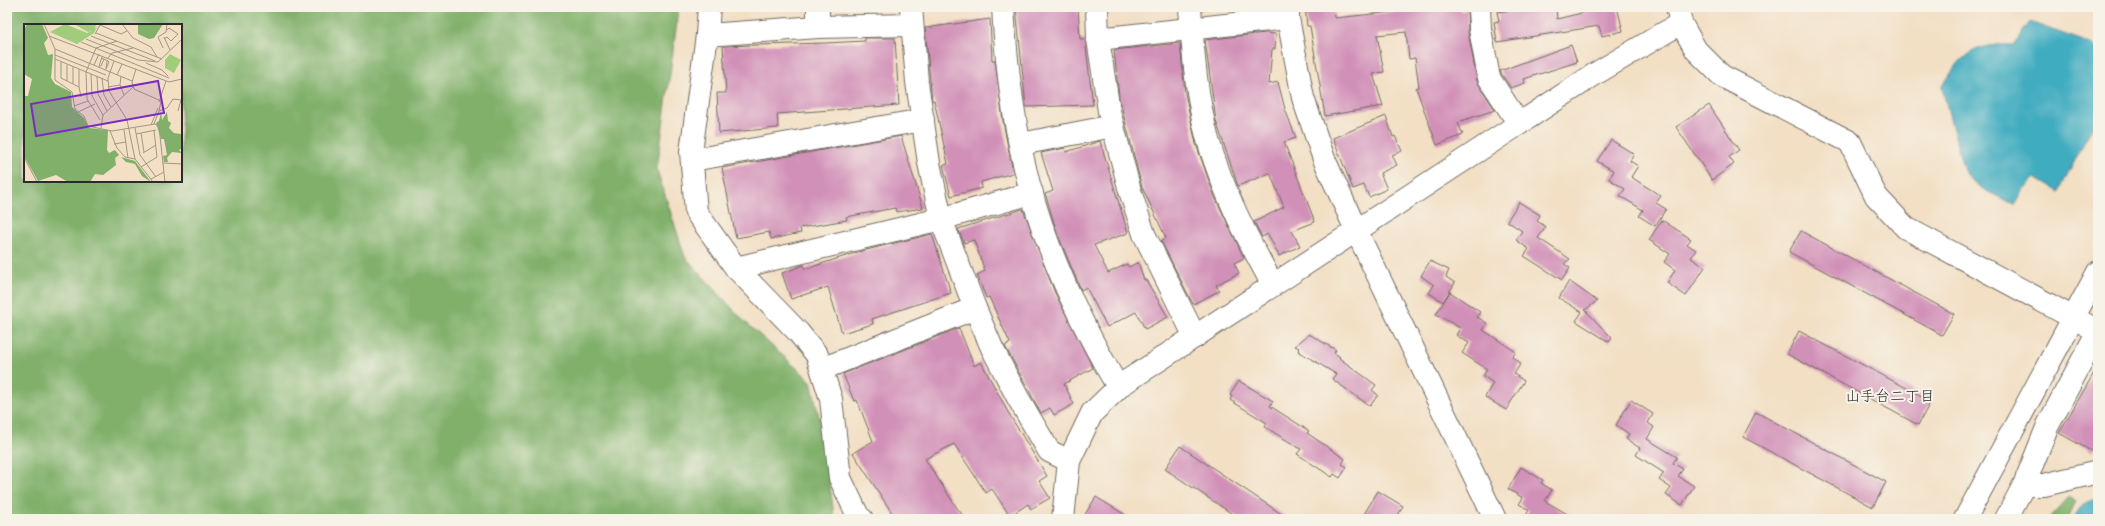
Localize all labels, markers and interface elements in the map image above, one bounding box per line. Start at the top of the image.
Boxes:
inset map [24,24,182,182]
district label: 山手台二丁目 [1845,383,1935,409]

